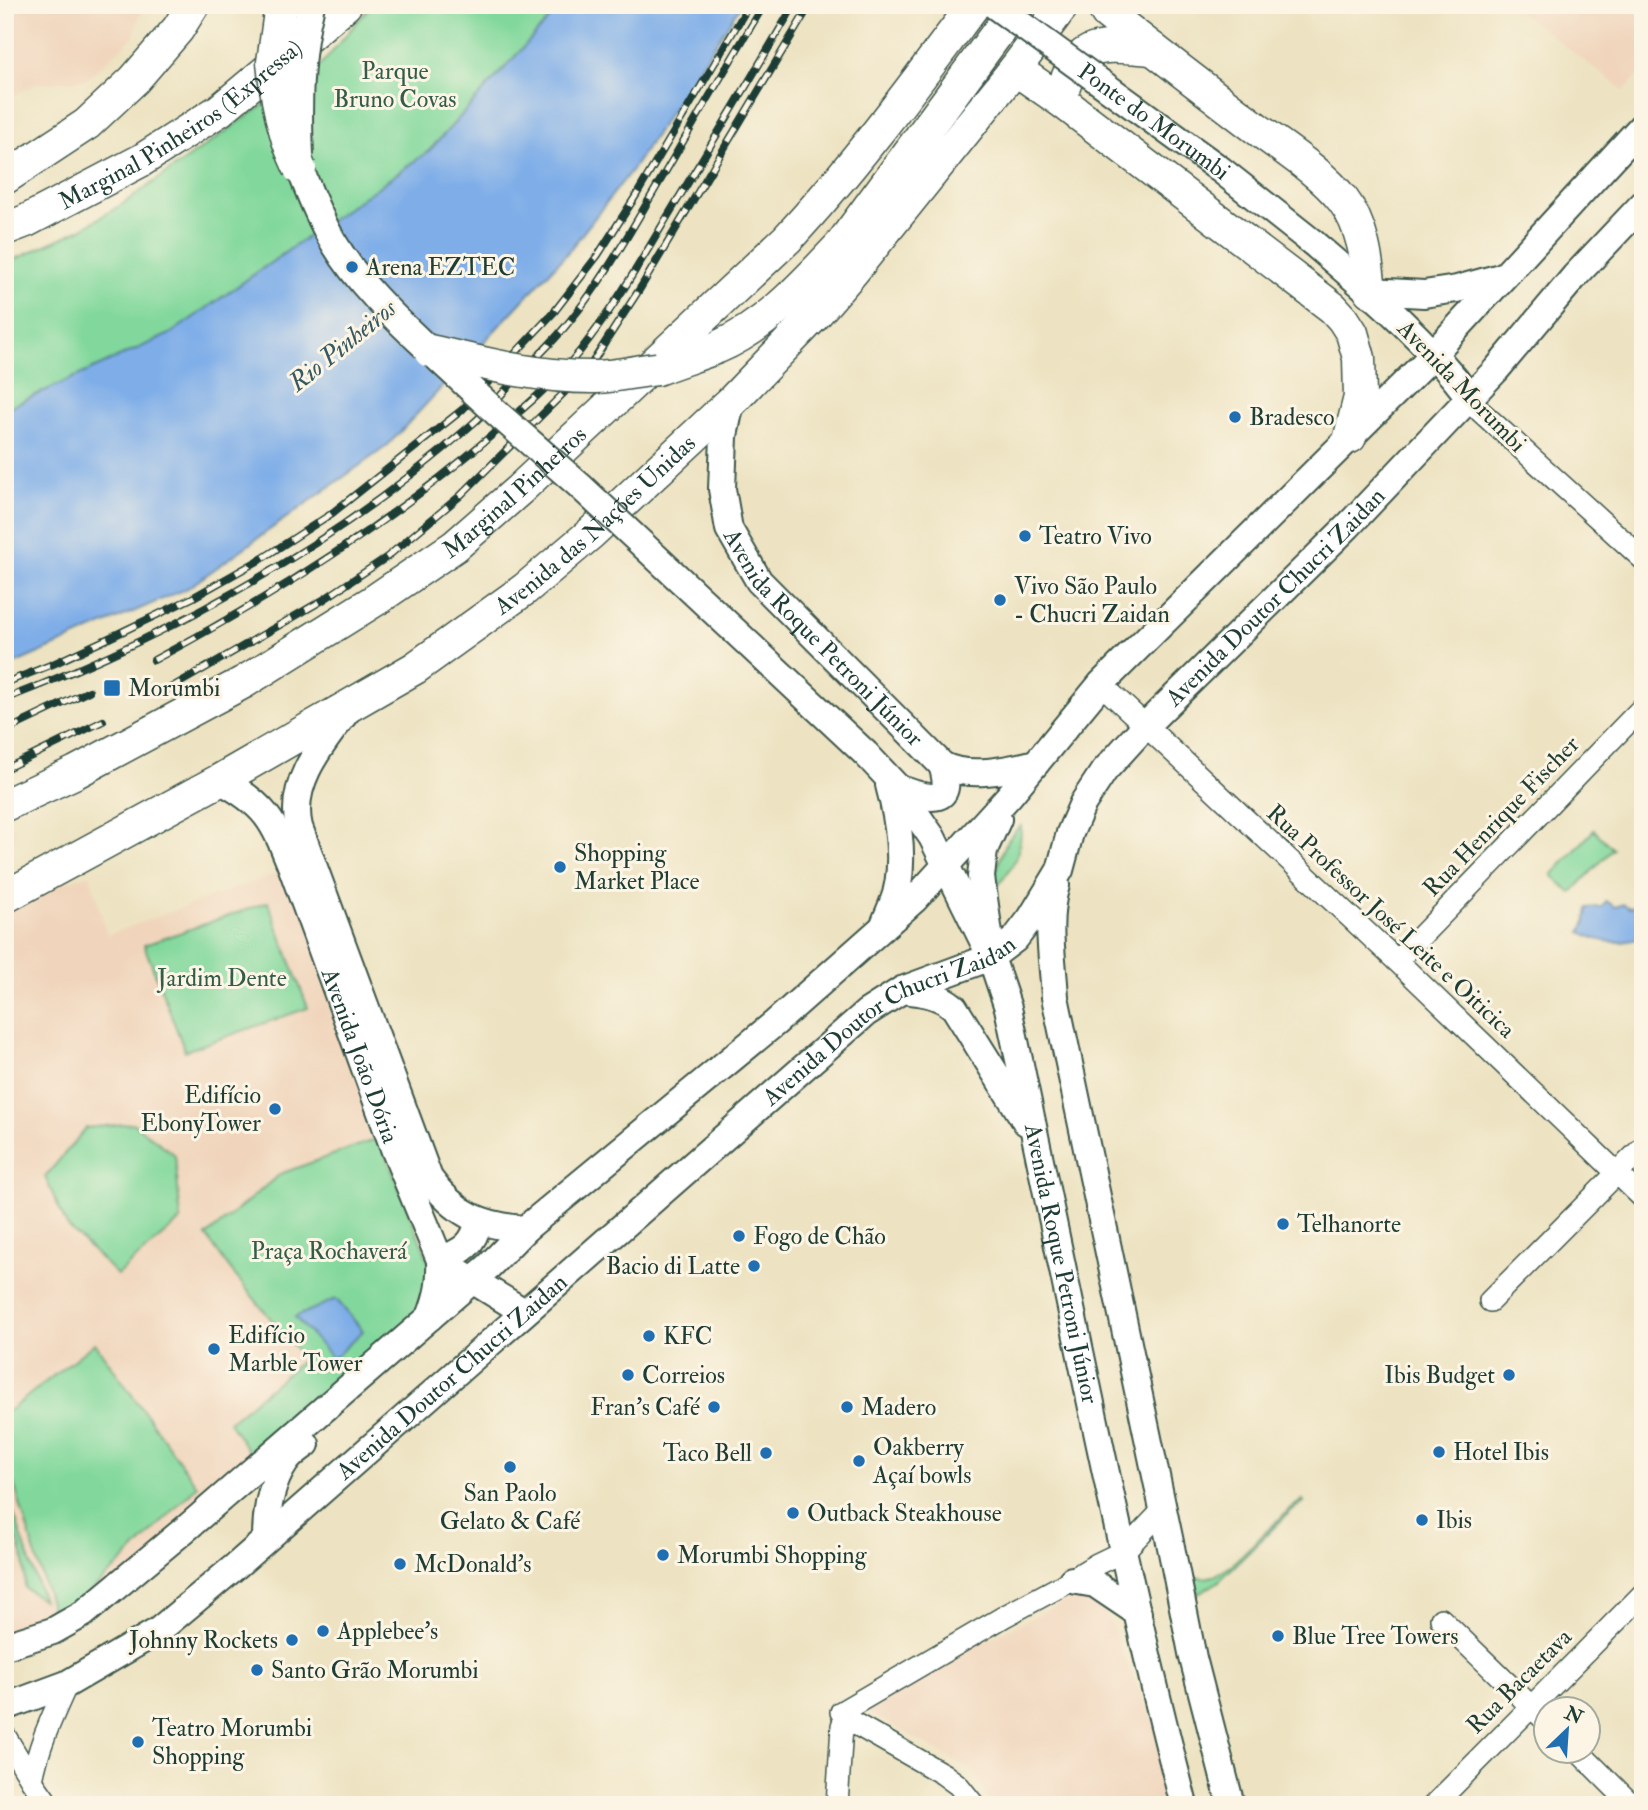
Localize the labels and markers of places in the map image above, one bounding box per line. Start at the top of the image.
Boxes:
place label: Arena EZTEC [365,252,515,283]
marker: Arena EZTEC [344,259,360,275]
place label: Bradesco [1249,402,1335,433]
marker: Bradesco [1227,409,1243,425]
place label: Teatro Vivo [1039,521,1152,552]
marker: Teatro Vivo [1017,528,1033,544]
place label: Vivo São Paulo - Chucri Zaidan [1014,571,1170,630]
marker: Vivo São Paulo - Chucri Zaidan [992,592,1008,608]
place label: Morumbi [128,673,220,704]
marker: Morumbi [102,678,122,698]
place label: Shopping Market Place [574,838,700,897]
marker: Shopping Market Place [552,859,568,875]
place label: Edifício EbonyTower [140,1080,261,1139]
marker: Edifício EbonyTower [267,1101,283,1117]
place label: Telhanorte [1297,1209,1401,1240]
marker: Telhanorte [1275,1216,1291,1232]
place label: Fogo de Chão [753,1221,886,1252]
marker: Fogo de Chão [731,1228,747,1244]
place label: Bacio di Latte [606,1251,740,1282]
marker: Bacio di Latte [746,1258,762,1274]
place label: Edifício Marble Tower [228,1320,362,1379]
place label: KFC [663,1321,712,1352]
marker: KFC [641,1328,657,1344]
marker: Edifício Marble Tower [206,1341,222,1357]
place label: Correios [642,1360,725,1391]
place label: Ibis Budget [1384,1360,1495,1391]
marker: Correios [620,1367,636,1383]
marker: Ibis Budget [1501,1367,1517,1383]
place label: Fran's Café [590,1392,701,1423]
place label: Madero [861,1392,936,1423]
marker: Fran's Café [706,1399,722,1415]
marker: Madero [839,1399,855,1415]
place label: Oakberry Açaí bowls [872,1432,971,1491]
place label: Hotel Ibis [1453,1437,1549,1468]
place label: Taco Bell [663,1438,752,1469]
marker: Hotel Ibis [1431,1444,1447,1460]
marker: Taco Bell [758,1445,774,1461]
marker: Oakberry Açaí bowls [851,1453,867,1469]
marker: San Paolo Gelato & Café [502,1459,518,1475]
place label: San Paolo Gelato & Café [440,1478,581,1537]
place label: Outback Steakhouse [807,1498,1002,1529]
marker: Outback Steakhouse [785,1505,801,1521]
place label: Ibis [1436,1505,1472,1536]
marker: Ibis [1414,1512,1430,1528]
place label: Morumbi Shopping [677,1540,868,1571]
marker: Morumbi Shopping [655,1547,671,1563]
place label: McDonald's [414,1549,532,1580]
marker: McDonald's [392,1556,408,1572]
place label: Applebee's [336,1616,438,1647]
place label: Blue Tree Towers [1292,1621,1458,1652]
marker: Applebee's [315,1623,331,1639]
place label: Johnny Rockets [128,1625,278,1656]
marker: Blue Tree Towers [1270,1628,1286,1644]
marker: Johnny Rockets [284,1632,300,1648]
place label: Santo Grão Morumbi [271,1655,479,1686]
marker: Santo Grão Morumbi [249,1662,265,1678]
place label: Teatro Morumbi Shopping [152,1713,312,1772]
marker: Teatro Morumbi Shopping [130,1734,146,1750]

